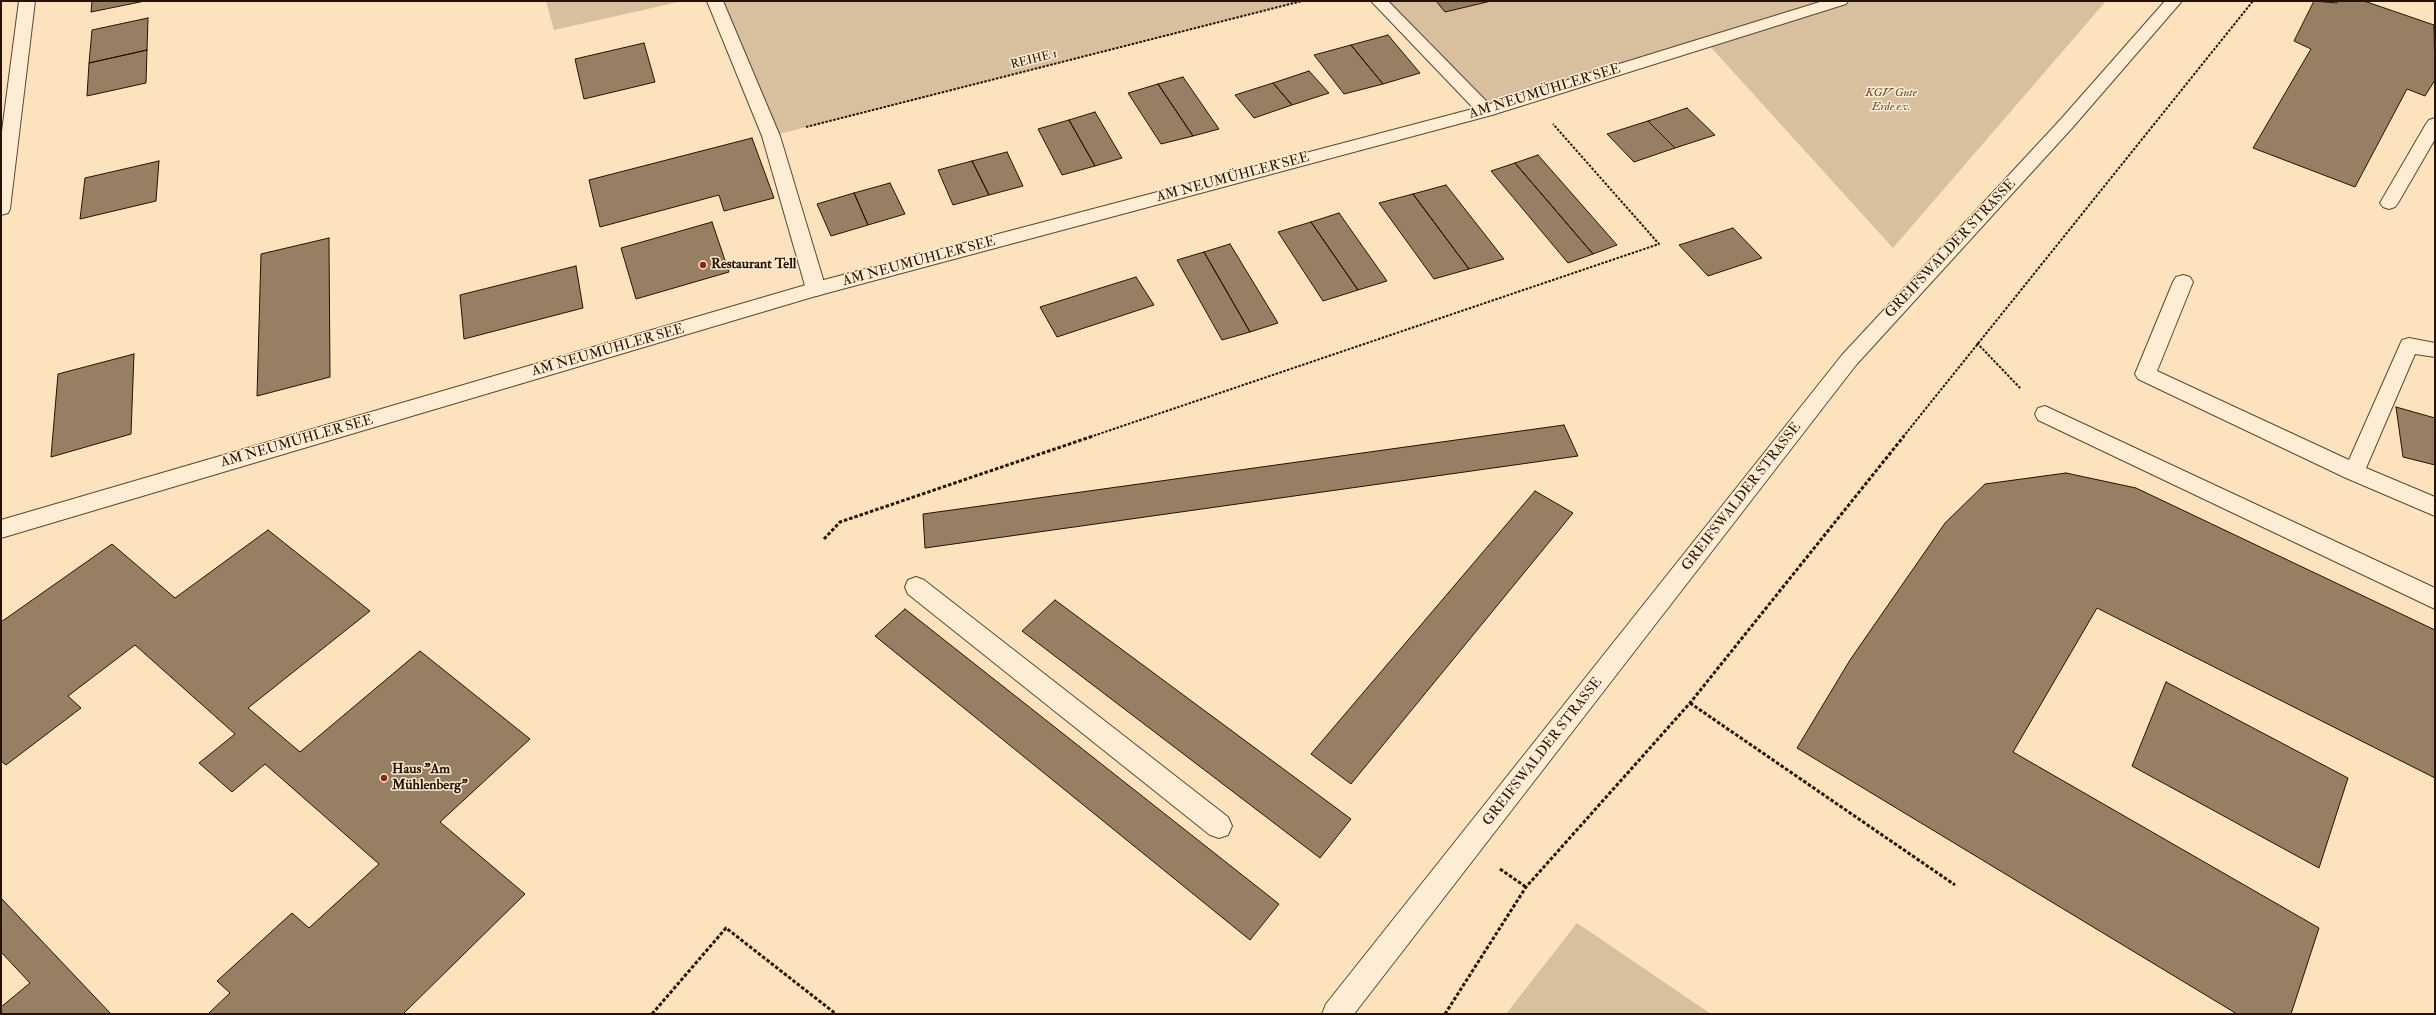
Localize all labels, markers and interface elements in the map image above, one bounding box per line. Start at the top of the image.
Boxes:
street label: REIHE 1 [1009,47,1059,73]
street label: AM NEUMÜHLER SEE [1467,61,1623,123]
park label: KGV Gute Erde e.v. [1865,86,1917,114]
street label: AM NEUMÜHLER SEE [1155,149,1311,207]
street label: GREIFSWALDER STRASSE [1882,176,2020,322]
street label: AM NEUMÜHLER SEE [841,233,997,291]
place label: Restaurant Tell [711,257,796,273]
marker: Restaurant Tell [698,260,708,270]
street label: AM NEUMÜHLER SEE [530,321,686,381]
street label: AM NEUMÜHLER SEE [219,412,375,472]
street label: GREIFSWALDER STRASSE [1679,419,1805,575]
street label: GREIFSWALDER STRASSE [1480,674,1606,830]
place label: Haus "Am Mühlenberg" [392,762,468,794]
marker: Haus "Am Mühlenberg" [379,773,389,783]

